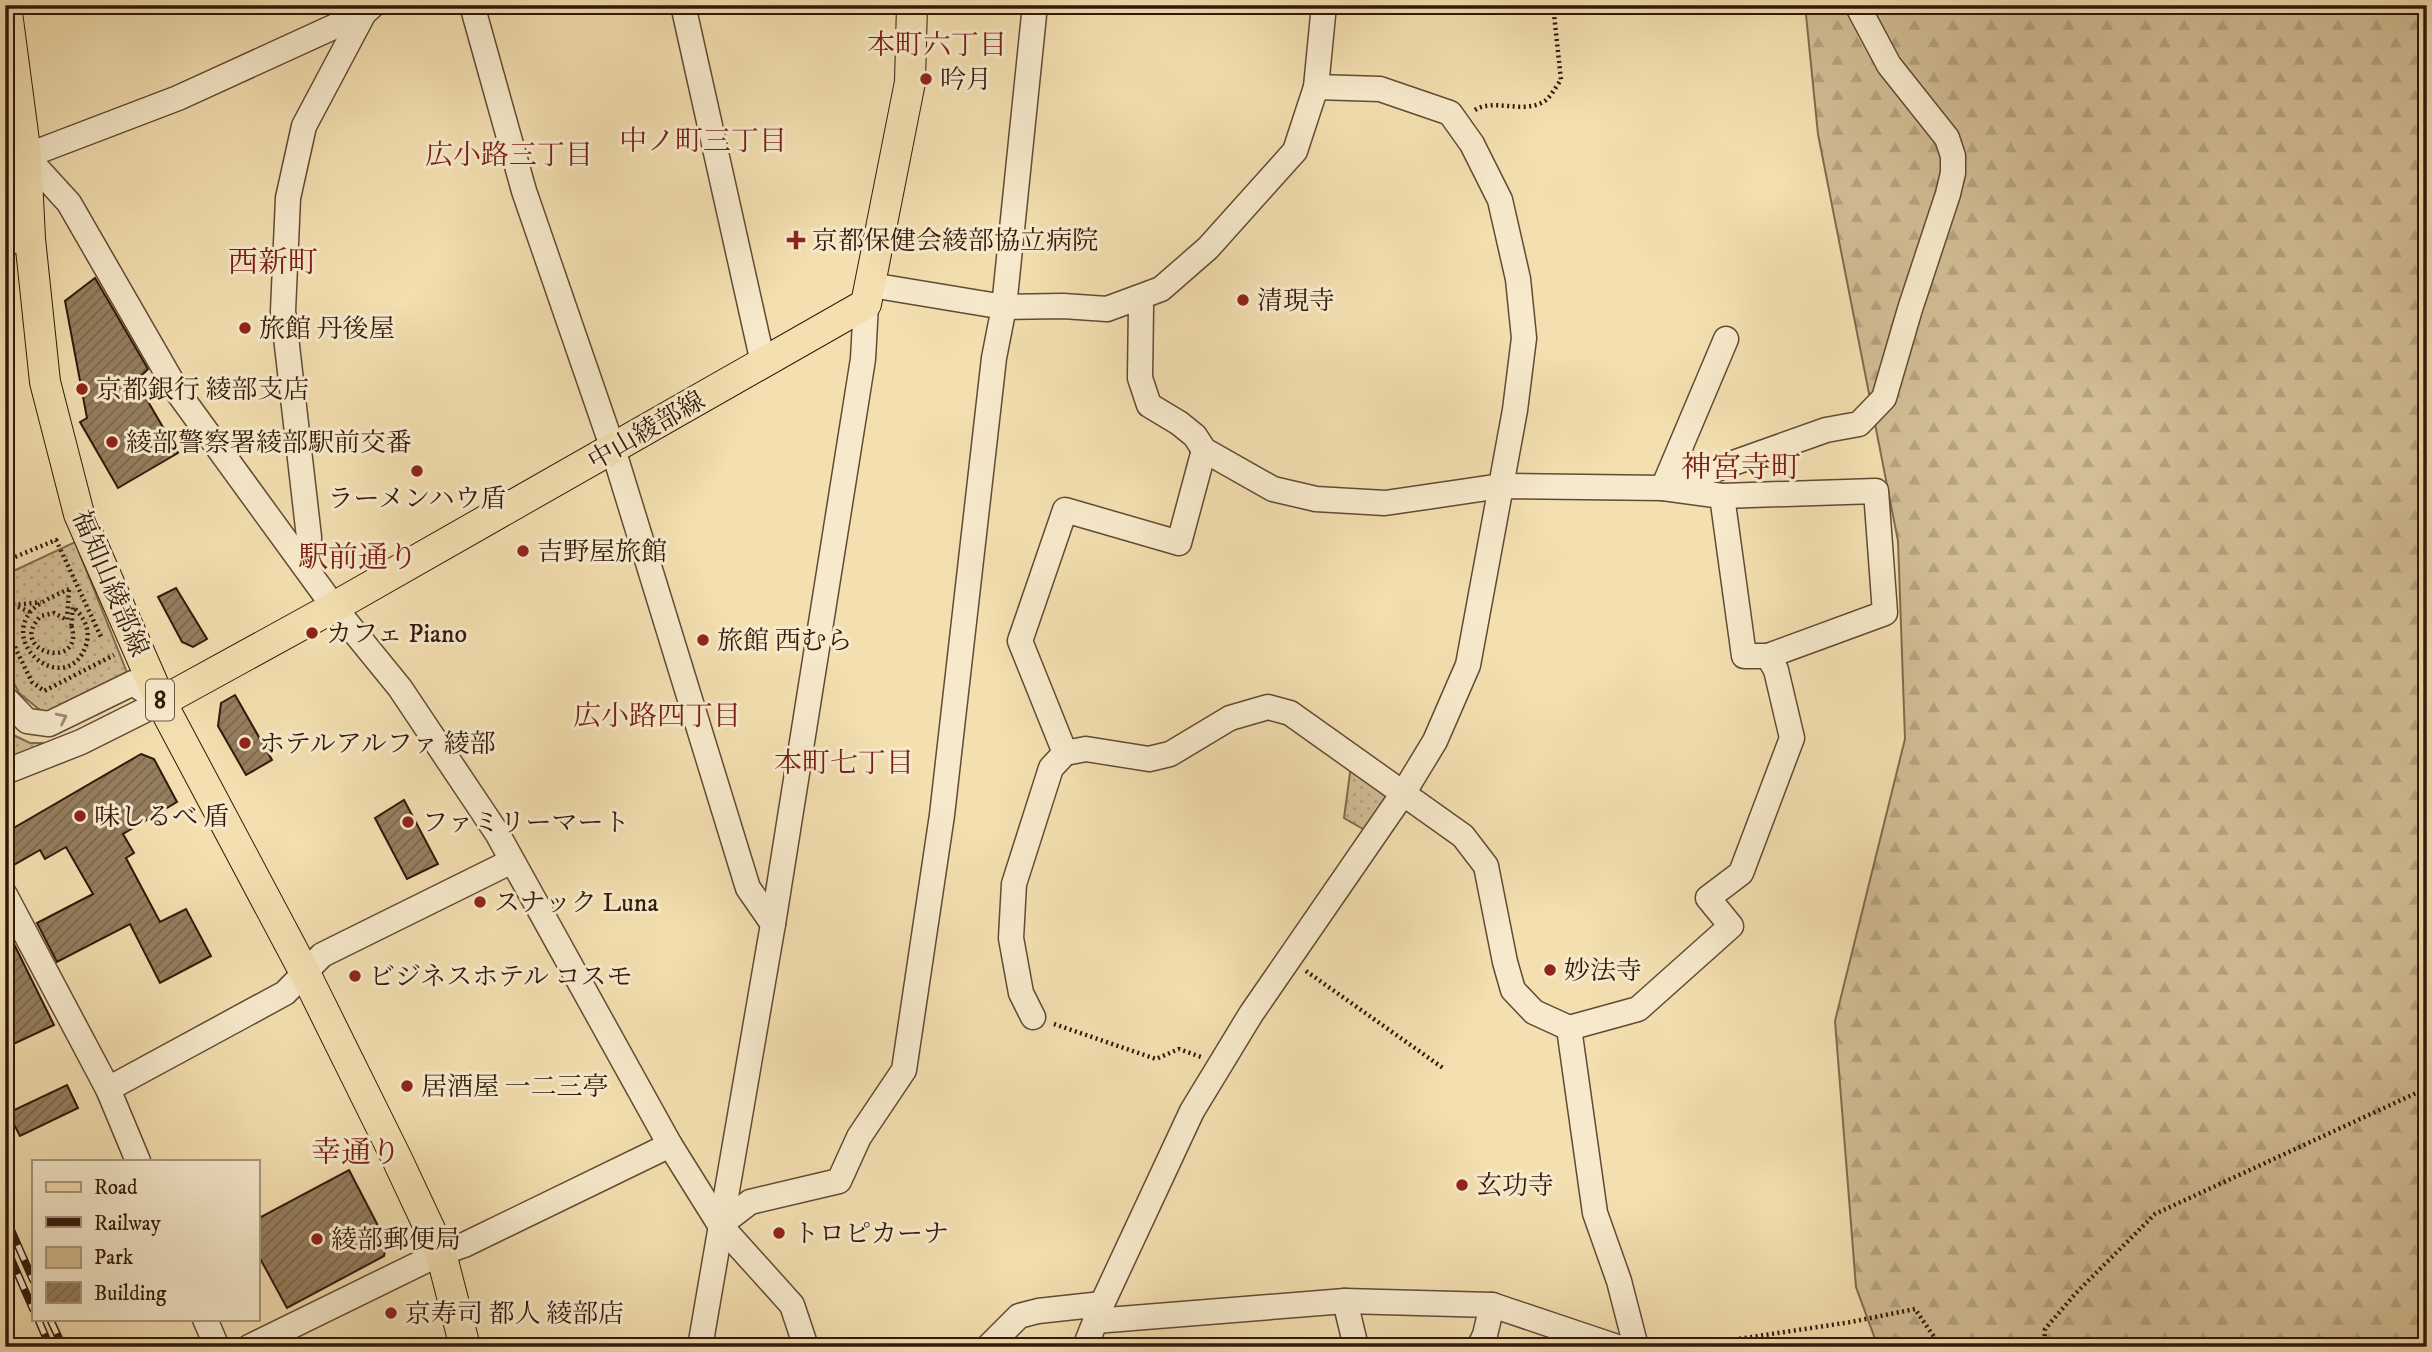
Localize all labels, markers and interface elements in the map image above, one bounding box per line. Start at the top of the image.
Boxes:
district label: 本町六丁目 [867,28,1007,63]
place label: 吟月 [940,64,992,97]
marker: 吟月 [918,71,934,87]
district label: 中ノ町三丁目 [619,124,787,159]
district label: 広小路三丁目 [425,138,593,173]
place label: 京都保健会綾部協立病院 [812,225,1098,258]
marker: 京都保健会綾部協立病院 [786,230,806,250]
district label: 西新町 [228,245,318,282]
place label: 清現寺 [1257,285,1335,318]
marker: 清現寺 [1235,292,1251,308]
place label: 旅館 丹後屋 [259,313,395,346]
marker: 旅館 丹後屋 [237,320,253,336]
place label: 京都銀行 綾部支店 [96,374,310,407]
marker: 京都銀行 綾部支店 [74,381,90,397]
street label: 中山綾部線 [582,385,711,478]
place label: 綾部警察署綾部駅前交番 [126,427,412,460]
marker: 綾部警察署綾部駅前交番 [104,434,120,450]
district label: 神宮寺町 [1681,450,1801,487]
marker: ラーメンハウ盾 [409,463,425,479]
place label: ラーメンハウ盾 [328,483,506,516]
street label: 福知山綾部線 [64,505,155,662]
place label: 吉野屋旅館 [537,536,667,569]
district label: 駅前通り [298,540,418,577]
marker: 吉野屋旅館 [515,543,531,559]
place label: カフェ Piano [326,618,467,651]
marker: カフェ Piano [304,625,320,641]
place label: 旅館 西むら [717,625,853,658]
marker: 旅館 西むら [695,632,711,648]
road number: 8 [146,680,174,720]
district label: 広小路四丁目 [573,699,741,734]
one-way arrow [55,712,67,726]
place label: ホテルアルファ 綾部 [259,728,496,761]
marker: ホテルアルファ 綾部 [237,735,253,751]
district label: 本町七丁目 [774,746,914,781]
place label: 味しるべ 盾 [94,801,230,834]
place label: ファミリーマート [422,807,629,840]
marker: 味しるべ 盾 [72,808,88,824]
marker: ファミリーマート [400,814,416,830]
place label: スナック Luna [494,887,658,920]
marker: スナック Luna [472,894,488,910]
place label: 妙法寺 [1564,955,1642,988]
place label: ビジネスホテル コスモ [369,961,633,994]
marker: 妙法寺 [1542,962,1558,978]
marker: ビジネスホテル コスモ [347,968,363,984]
place label: 居酒屋 一二三亭 [421,1071,609,1104]
marker: 居酒屋 一二三亭 [399,1078,415,1094]
district label: 幸通り [311,1135,401,1172]
legend [32,1160,259,1320]
place label: 玄功寺 [1476,1170,1554,1203]
text: Road [94,1175,138,1201]
marker: 玄功寺 [1454,1177,1470,1193]
text: Railway [94,1211,162,1237]
place label: トロピカーナ [793,1218,949,1251]
place label: 綾部郵便局 [331,1224,461,1257]
marker: トロピカーナ [771,1225,787,1241]
marker: 綾部郵便局 [309,1231,325,1247]
text: Park [94,1245,134,1271]
text: Building [94,1281,167,1307]
place label: 京寿司 都人 綾部店 [405,1298,624,1331]
marker: 京寿司 都人 綾部店 [383,1305,399,1321]

